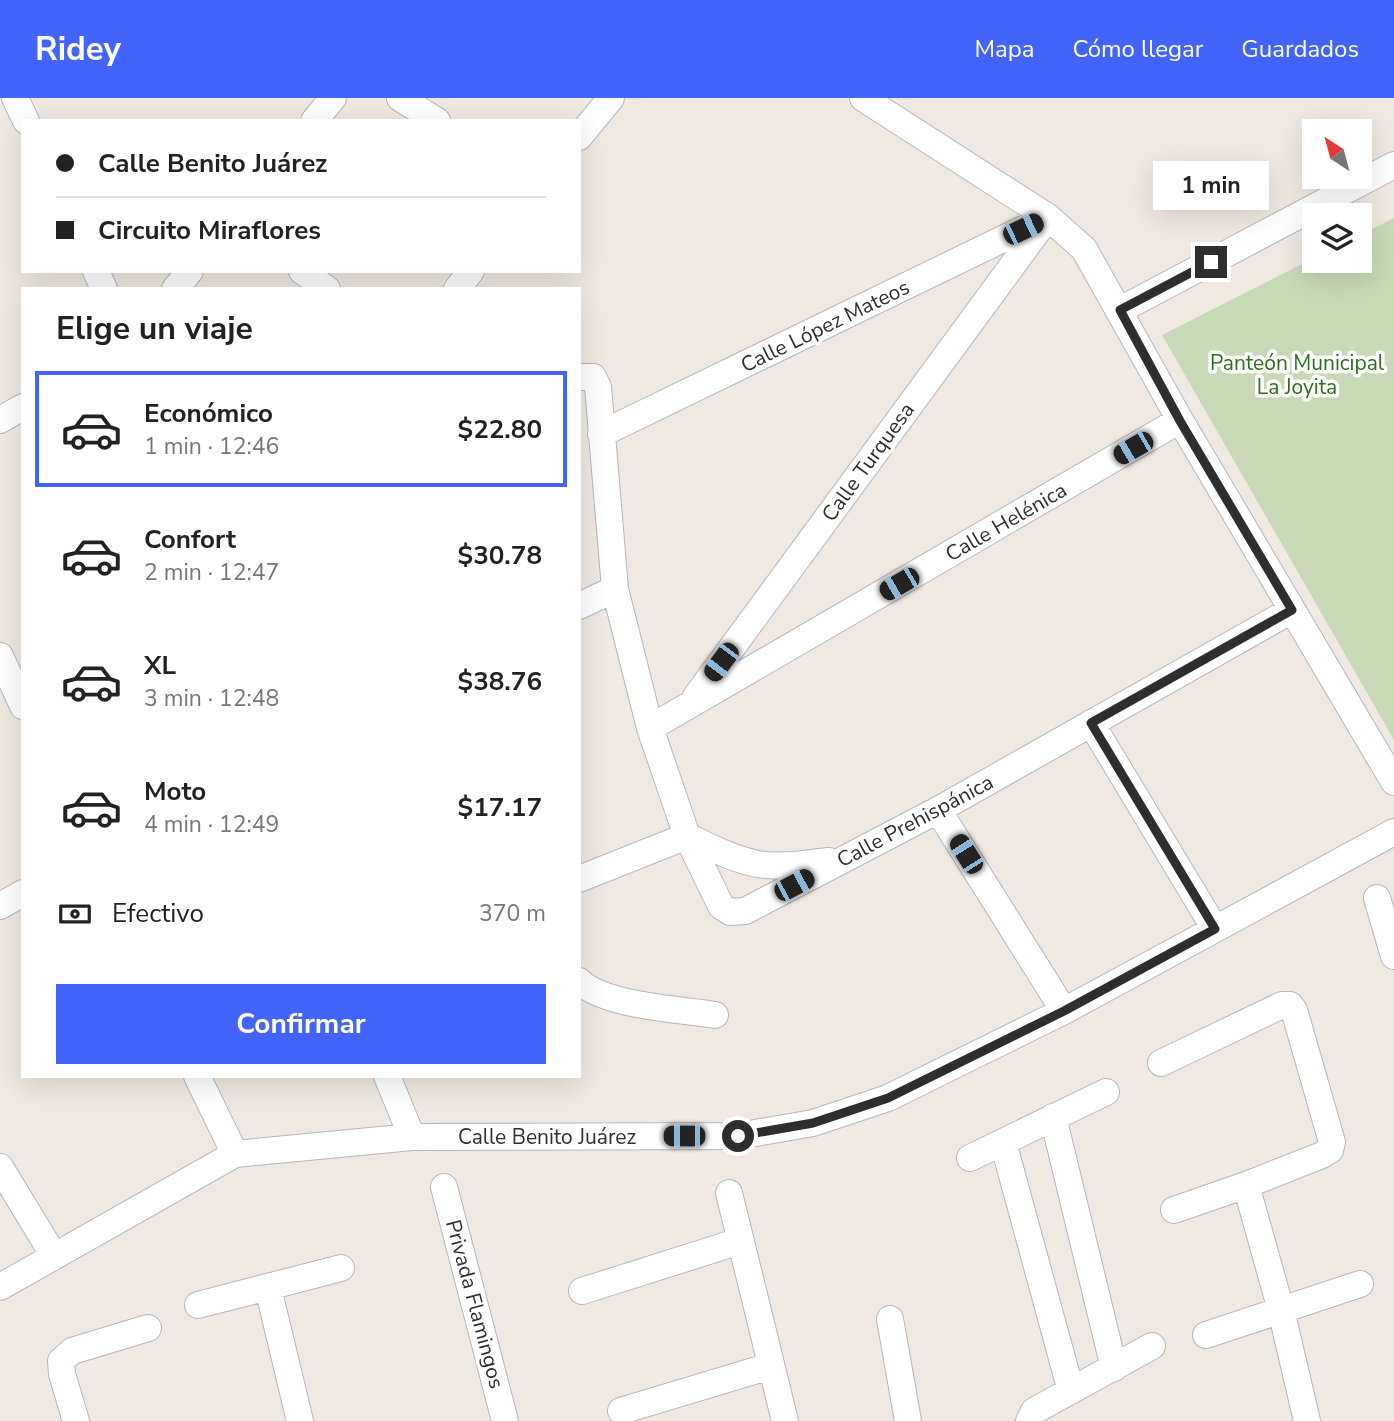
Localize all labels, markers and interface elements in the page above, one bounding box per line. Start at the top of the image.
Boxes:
text: Ridey [35,27,121,72]
text: Mapa [974,33,1034,65]
text: Cómo llegar [1072,33,1203,65]
text: Guardados [1241,33,1359,65]
north arrow [1302,119,1372,189]
map controls [1302,119,1372,273]
text: Calle Benito Juárez [98,146,327,181]
callout: 1 min [1153,160,1269,209]
text: 1 min [1181,170,1241,201]
button: layers [1302,203,1372,273]
car [1000,210,1047,248]
text: Circuito Miraflores [98,213,321,248]
route end [1195,246,1227,278]
street label: Calle López Mateos [736,273,914,379]
text: Elige un viaje [56,307,253,350]
park label: Panteón Municipal La Joyita [1210,349,1385,401]
text: Económico [144,396,273,431]
street label: Calle Turquesa [815,397,921,527]
icon: car [60,398,123,461]
text: $22.80 [458,412,542,447]
car [1110,428,1157,468]
text: 1 min · 12:46 [144,431,279,462]
street label: Calle Helénica [940,476,1072,568]
text: Confort [144,522,236,557]
icon: car [60,524,123,587]
text: $30.78 [458,538,542,573]
text: 2 min · 12:47 [144,557,279,588]
car [876,564,923,604]
car [700,639,743,685]
text: XL [144,648,176,683]
icon: car [60,650,123,713]
text: $38.76 [458,664,542,699]
text: 3 min · 12:48 [144,683,279,714]
street label: Calle Prehispánica [832,768,998,874]
text: Moto [144,774,206,809]
icon: car [60,776,123,839]
text: $17.17 [458,790,542,825]
text: 4 min · 12:49 [144,809,279,840]
car [946,831,987,877]
car [771,866,818,904]
icon: cash [56,895,94,933]
text: Efectivo [112,896,204,931]
text: 370 m [479,898,546,929]
button: Confirmar [56,984,546,1064]
route start [722,1120,754,1152]
street label: Calle Benito Juárez [458,1123,636,1151]
car [664,1126,706,1147]
street label: Privada Flamingos [439,1216,511,1392]

